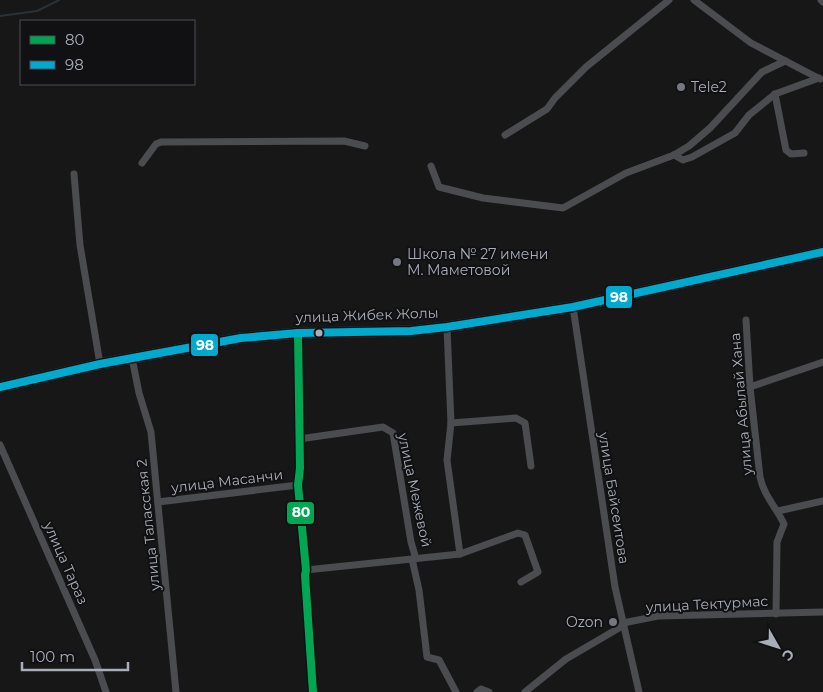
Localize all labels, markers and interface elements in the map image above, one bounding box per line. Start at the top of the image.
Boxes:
legend [20,20,195,85]
text: 80 [65,30,85,49]
text: 98 [65,55,84,74]
place label: Tele2 [691,78,727,96]
marker: Tele2 [675,81,687,93]
place label: Школа № 27 имени М. Маметовой [407,245,548,279]
marker: Школа № 27 имени М. Маметовой [391,256,403,268]
line badge: 98 [605,285,633,309]
text: 98 [610,288,628,306]
street label: улица Жибек Жолы [294,304,439,327]
unlabelled marker [314,328,324,338]
street label: улица Абылай Хана [726,332,756,477]
line badge: 98 [190,333,219,357]
text: 98 [196,336,214,354]
street label: улица Межевой [394,430,436,549]
street label: улица Байсеитова [595,430,633,565]
street label: улица Таласская 2 [132,458,164,593]
street label: улица Масанчи [169,465,284,497]
line badge: 80 [286,501,315,525]
text: 80 [292,503,310,521]
street label: улица Тараз [39,518,92,607]
street label: улица Тектурмас [644,592,769,616]
place label: Ozon [566,613,603,631]
marker: Ozon [607,616,619,628]
north arrow [753,622,803,672]
scale bar [22,640,129,672]
text: С [778,646,798,665]
text: 100 m [30,647,75,666]

